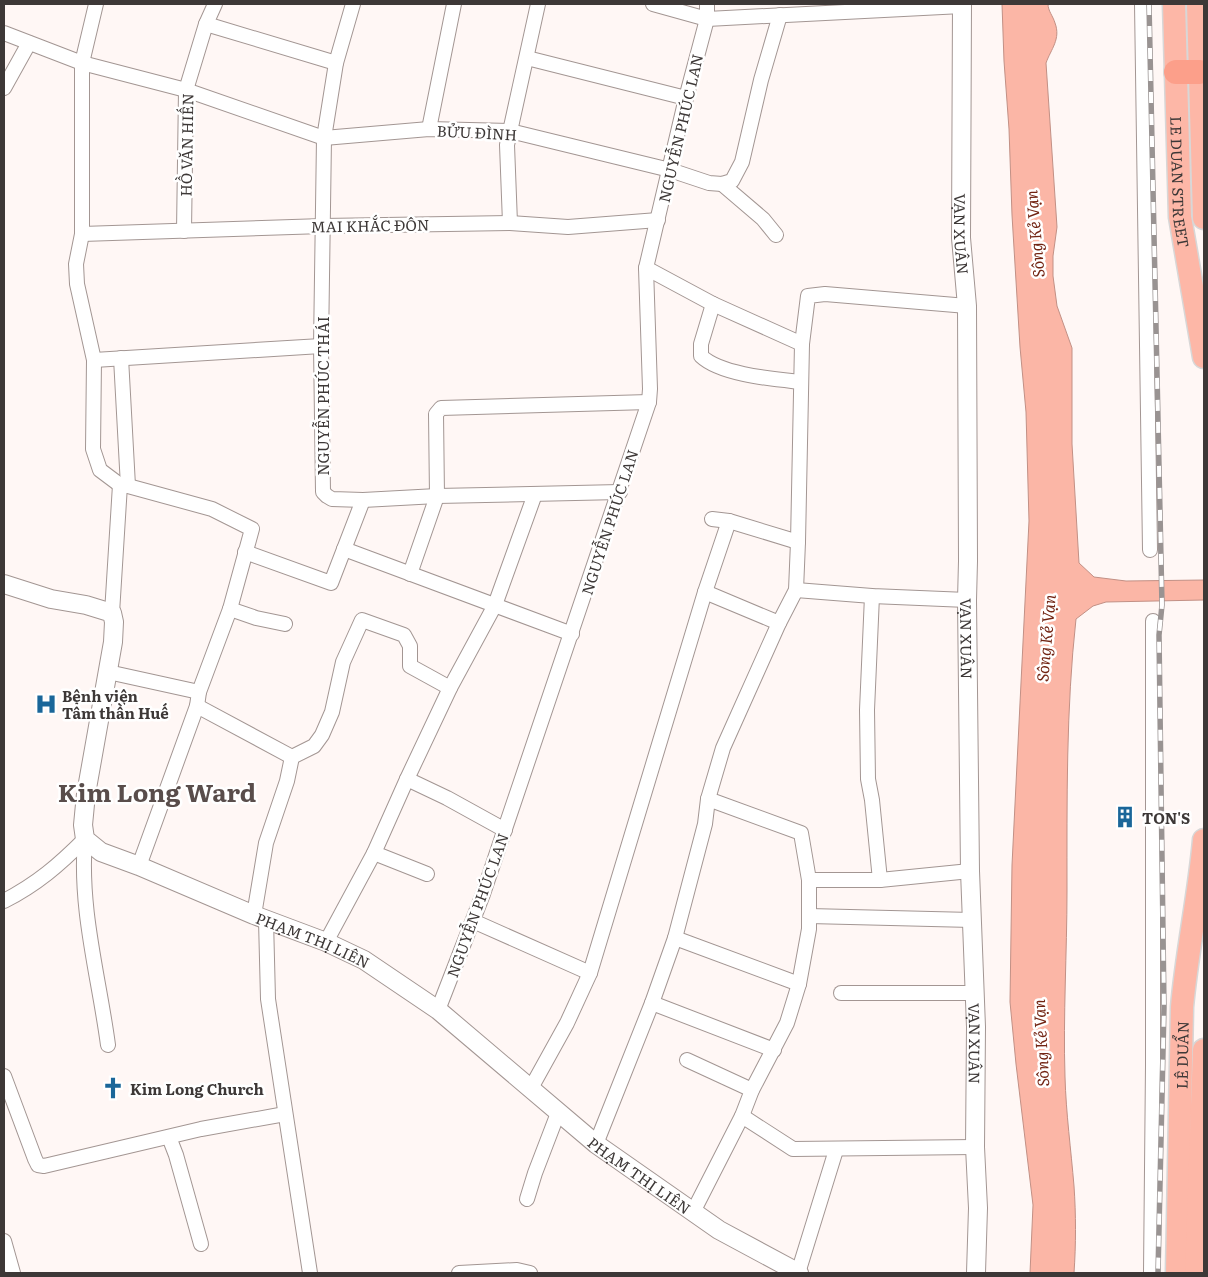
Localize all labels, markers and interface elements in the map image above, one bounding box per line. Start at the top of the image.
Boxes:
street label: NGUYỄN PHÚC LAN [652,51,708,205]
street label: HỒ VĂN HIẾN [174,93,198,197]
street label: LE DUAN STREET [1166,116,1197,249]
street label: BỬU ĐÌNH [436,118,518,146]
water label: Sông Kẻ Vạn [1018,189,1050,279]
street label: VẠN XUÂN [949,193,976,275]
street label: MAI KHẮC ĐÔN [310,212,430,238]
street label: NGUYỄN PHÚC THÁI [311,316,334,476]
street label: NGUYỄN PHÚC LAN [575,446,643,598]
water label: Sông Kẻ Vạn [1029,593,1061,683]
street label: VẠN XUÂN [955,598,979,679]
place label: Bệnh viện Tâm thần Huế [62,684,169,724]
hospital icon: Bệnh viện Tâm thần Huế [33,691,59,717]
district label: Kim Long Ward [58,773,256,810]
building icon: TON'S [1112,804,1138,830]
place label: TON'S [1142,806,1190,829]
street label: NGUYỄN PHÚC LAN [440,830,514,980]
street label: PHẠM THỊ LIÊN [253,905,374,973]
water label: Sông Kẻ Vạn [1026,998,1054,1087]
street label: VẠN XUÂN [964,1003,988,1084]
street label: LÊ DUẨN [1169,1021,1193,1089]
church icon: Kim Long Church [100,1075,126,1101]
place label: Kim Long Church [130,1077,264,1100]
street label: PHẠM THỊ LIÊN [583,1131,696,1219]

